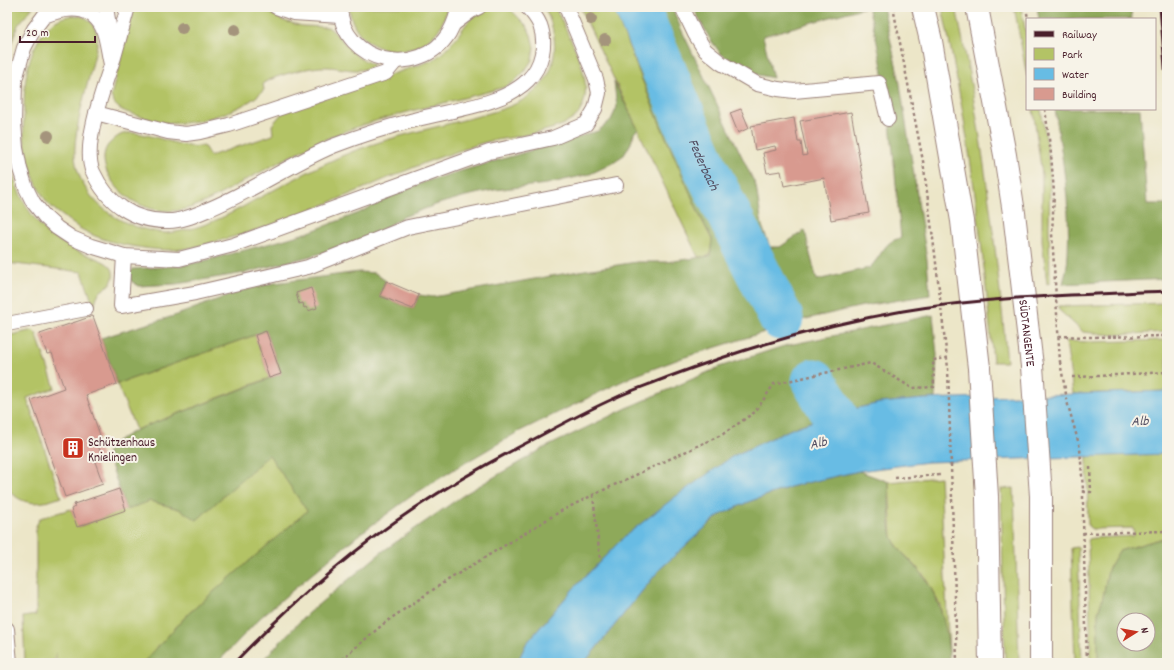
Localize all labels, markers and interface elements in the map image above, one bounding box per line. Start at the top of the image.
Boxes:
scale bar [20,18,95,44]
legend [1026,18,1156,110]
text: 20 m [26,25,49,42]
text: Railway [1062,27,1098,44]
text: Park [1062,47,1083,64]
text: Water [1062,67,1089,84]
text: Building [1062,87,1097,104]
water label: Federbach [682,136,724,195]
street label: SÜDTANGENTE [1012,299,1039,368]
water label: Alb [1131,412,1151,432]
water label: Alb [808,432,831,456]
place label: Schützenhaus Knielingen [88,434,155,468]
building icon: Schützenhaus Knielingen [60,435,86,461]
north arrow [1116,612,1156,652]
text: N [1135,626,1152,635]

